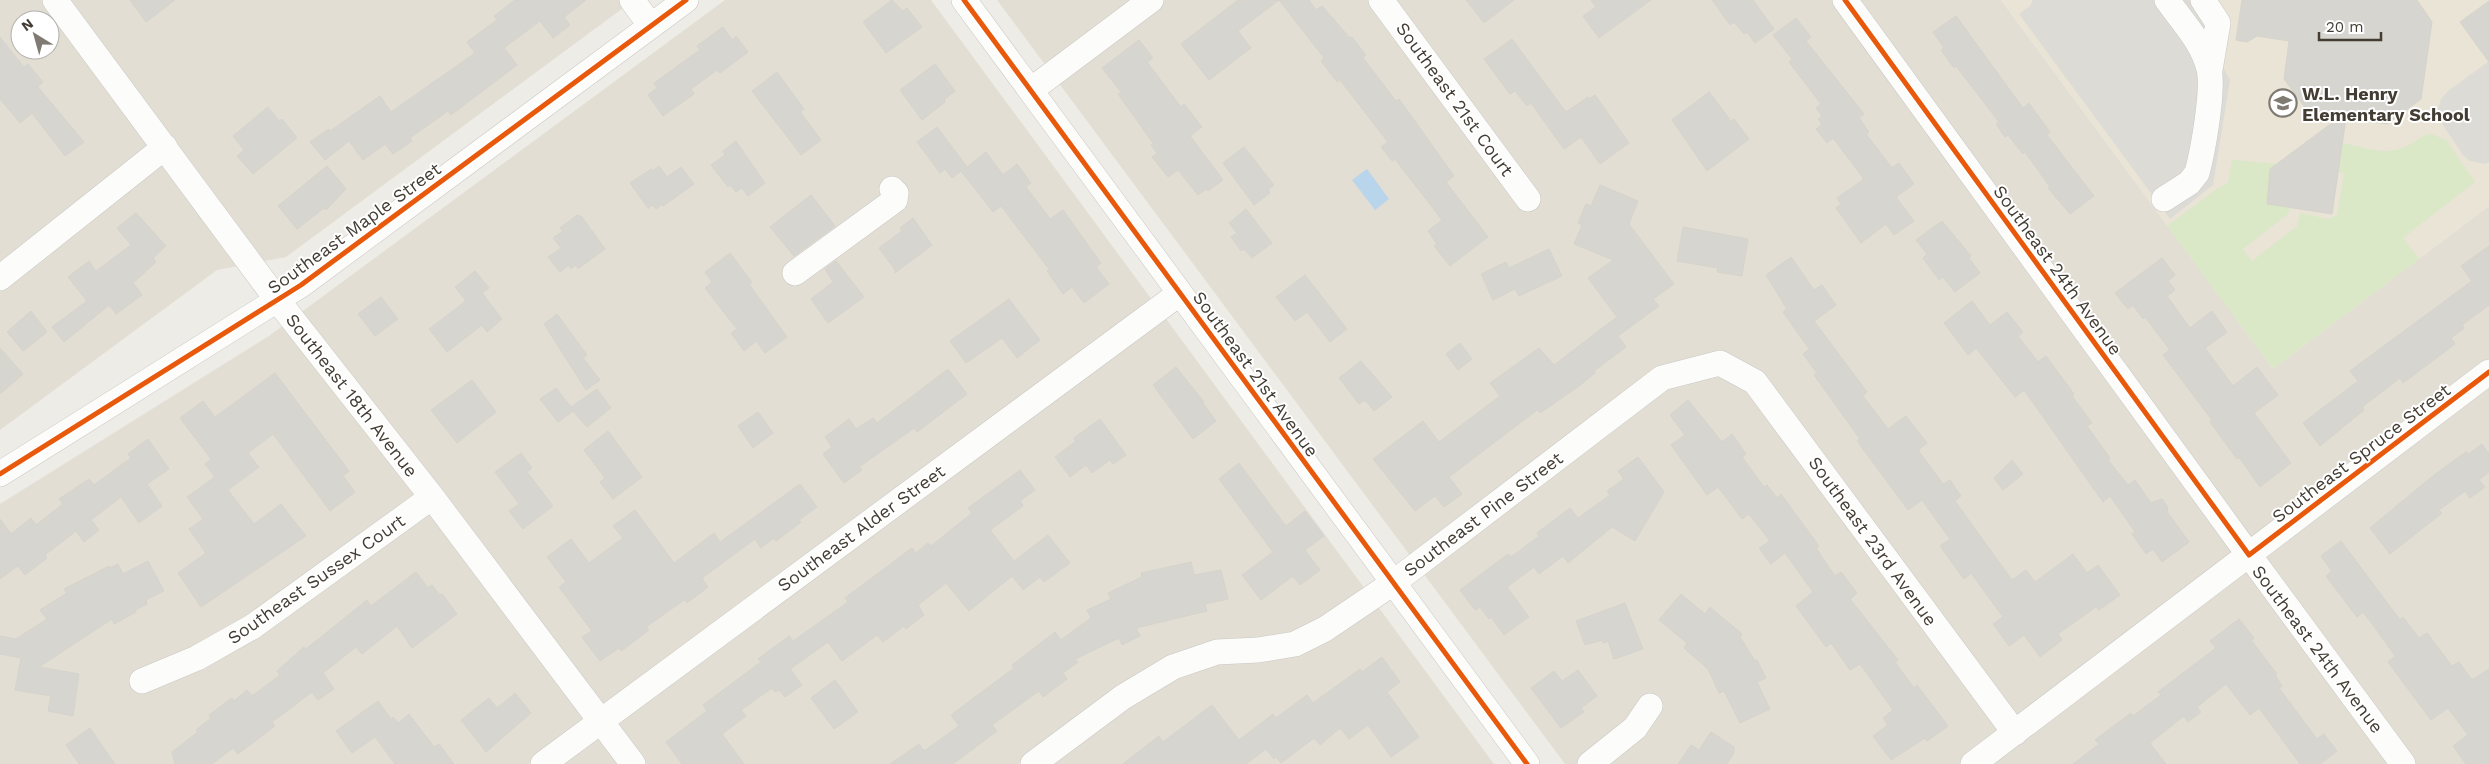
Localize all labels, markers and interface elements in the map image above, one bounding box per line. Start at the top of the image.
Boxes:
north arrow [10,10,60,60]
scale bar [2319,10,2382,42]
text: N [18,15,36,34]
street label: Southeast 21st Court [1392,18,1518,180]
text: 20 m [2326,18,2364,36]
place label: W.L. Henry Elementary School [2302,83,2470,125]
school or university icon: W.L. Henry Elementary School [2268,88,2298,118]
street label: Southeast Maple Street [263,158,445,298]
street label: Southeast 24th Avenue [1989,181,2127,359]
street label: Southeast 21st Avenue [1189,287,1323,461]
street label: Southeast 18th Avenue [282,309,422,481]
street label: Southeast Spruce Street [2268,379,2455,527]
street label: Southeast Pine Street [1399,447,1567,581]
street label: Southeast 23rd Avenue [1804,452,1942,630]
street label: Southeast Alder Street [773,460,949,596]
street label: Southeast Sussex Court [223,510,409,648]
street label: Southeast 24th Avenue [2248,561,2388,737]

